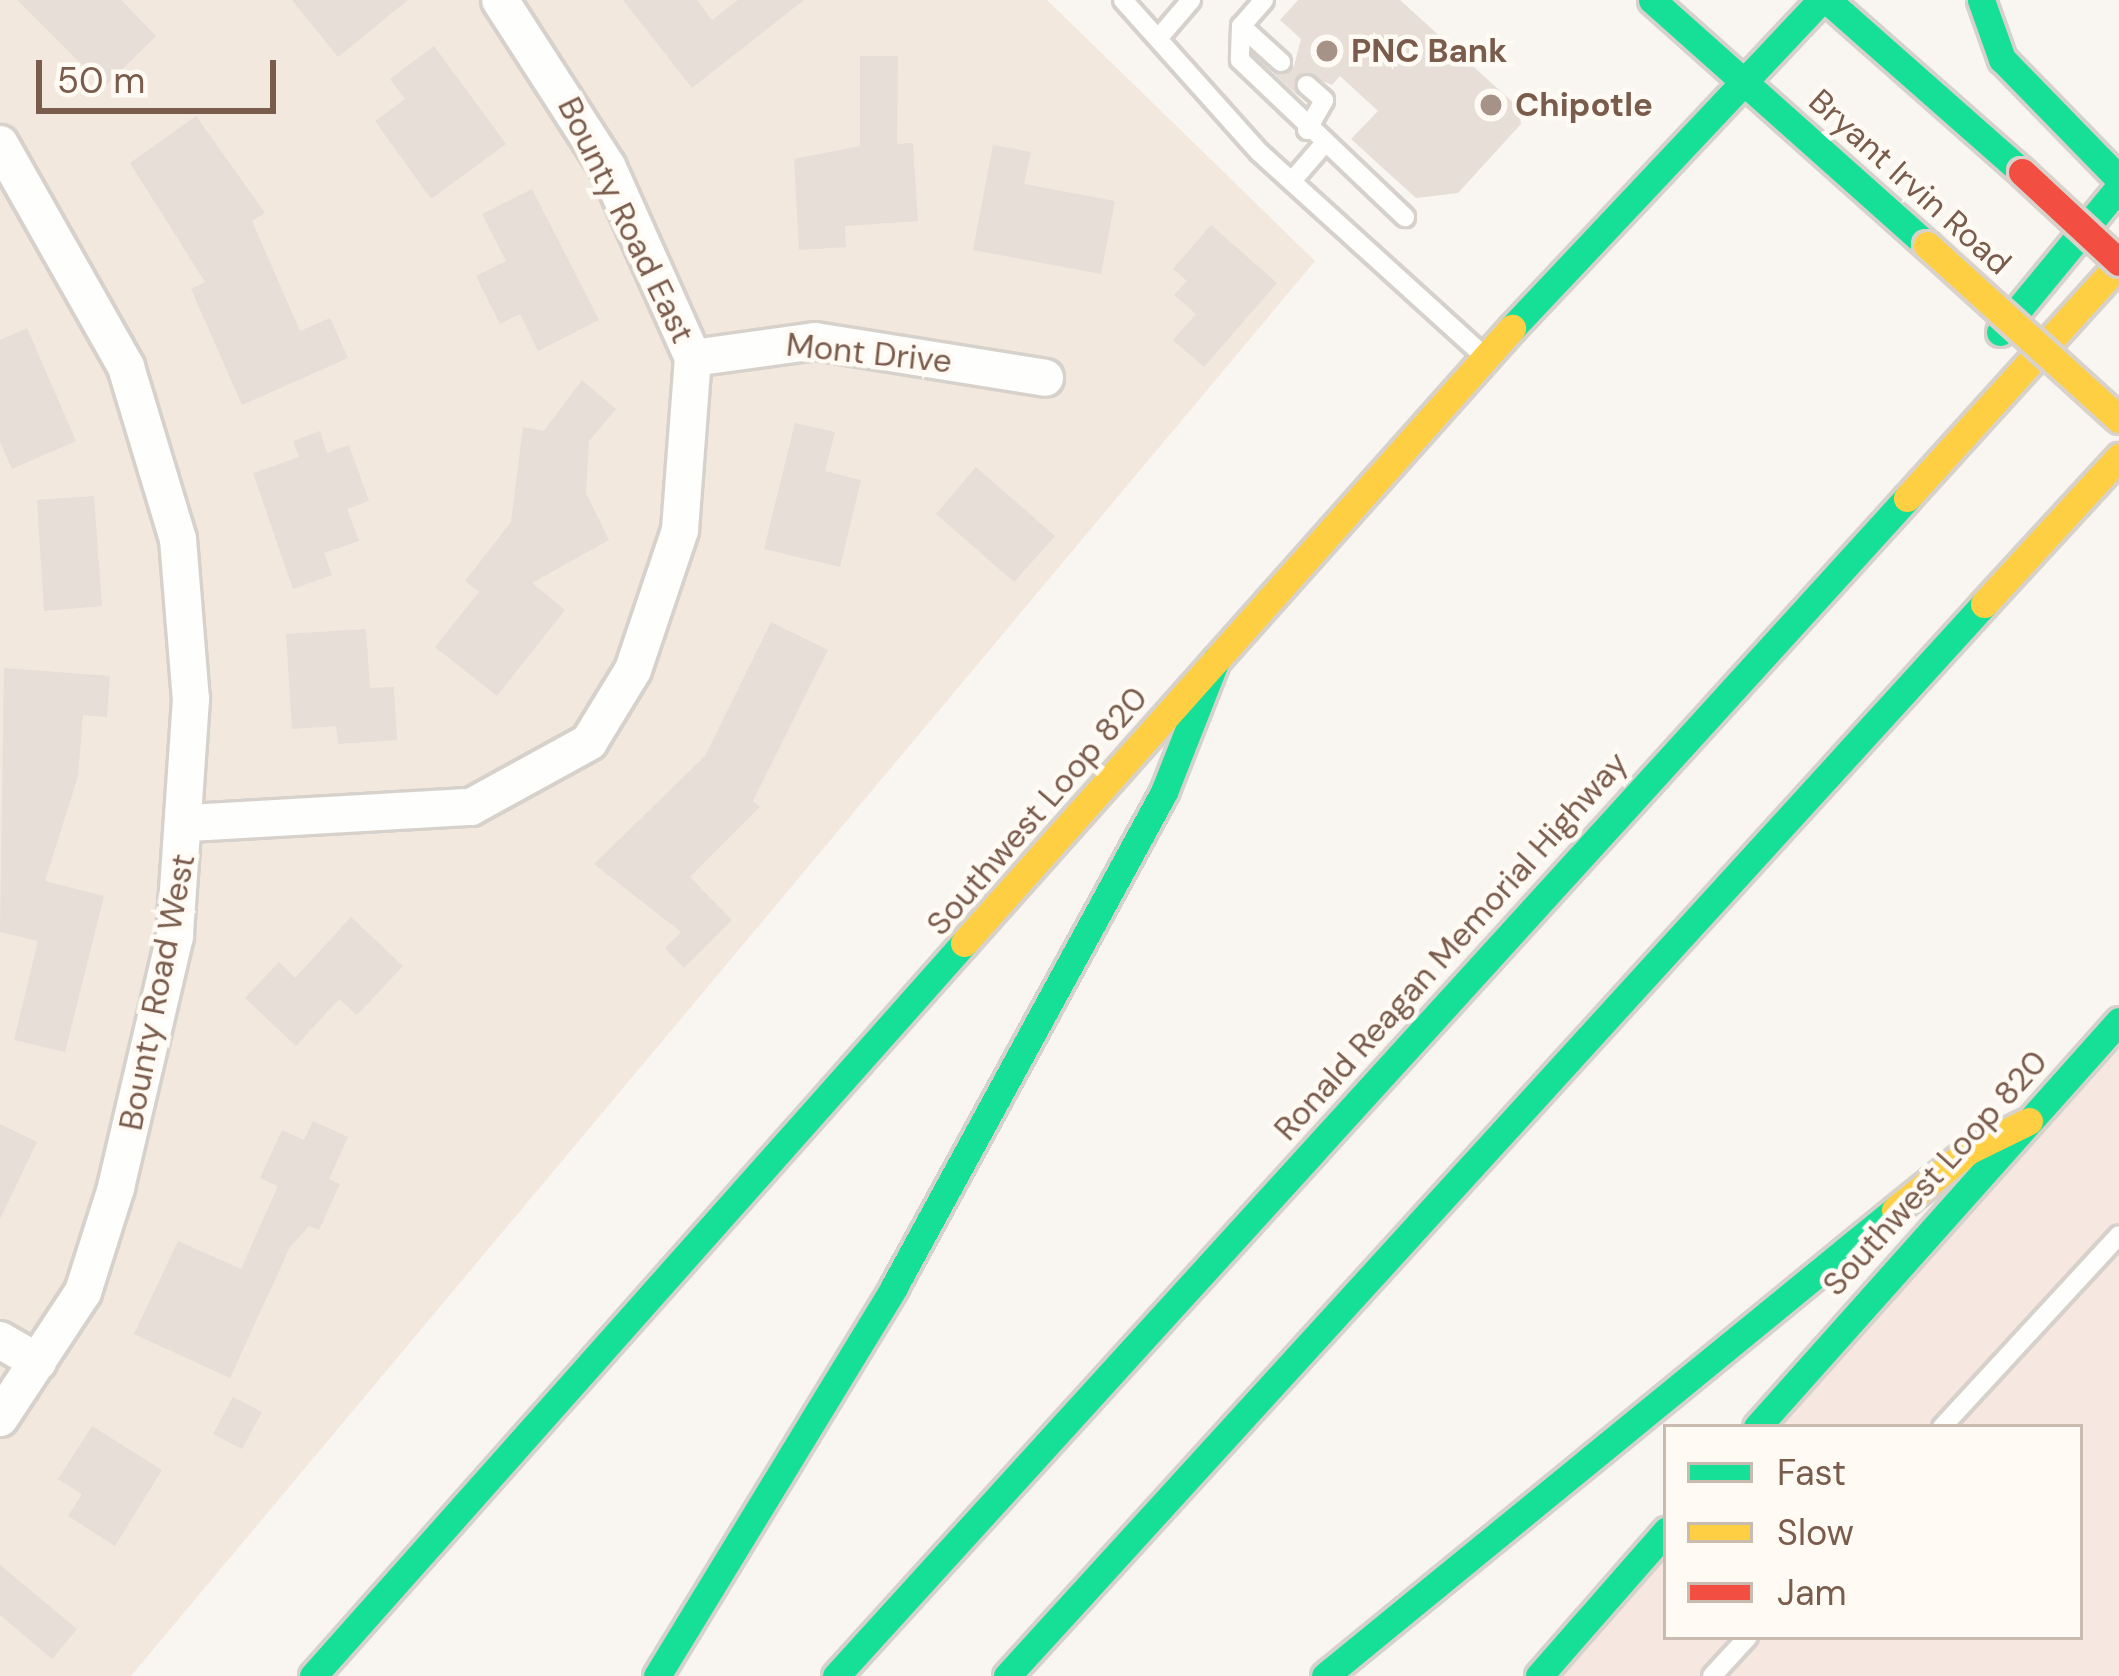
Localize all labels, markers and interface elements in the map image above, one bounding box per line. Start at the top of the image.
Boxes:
place label: PNC Bank [1351,31,1507,71]
scale bar [42,36,282,110]
marker: PNC Bank [1314,38,1340,64]
text: 50 m [57,57,145,104]
street label: Bryant Irvin Road [1801,81,2019,283]
place label: Chipotle [1515,85,1653,125]
street label: Bounty Road East [549,91,703,349]
marker: Chipotle [1478,92,1504,118]
street label: Mont Drive [784,325,954,381]
street label: Southwest Loop 820 [918,679,1156,943]
street label: Ronald Reagan Memorial Highway [1266,744,1636,1148]
street label: Bounty Road West [111,850,203,1134]
street label: Southwest Loop 820 [1814,1042,2056,1304]
legend [1663,1424,2083,1640]
text: Fast [1777,1449,1846,1496]
text: Slow [1777,1509,1854,1556]
text: Jam [1777,1569,1847,1616]

